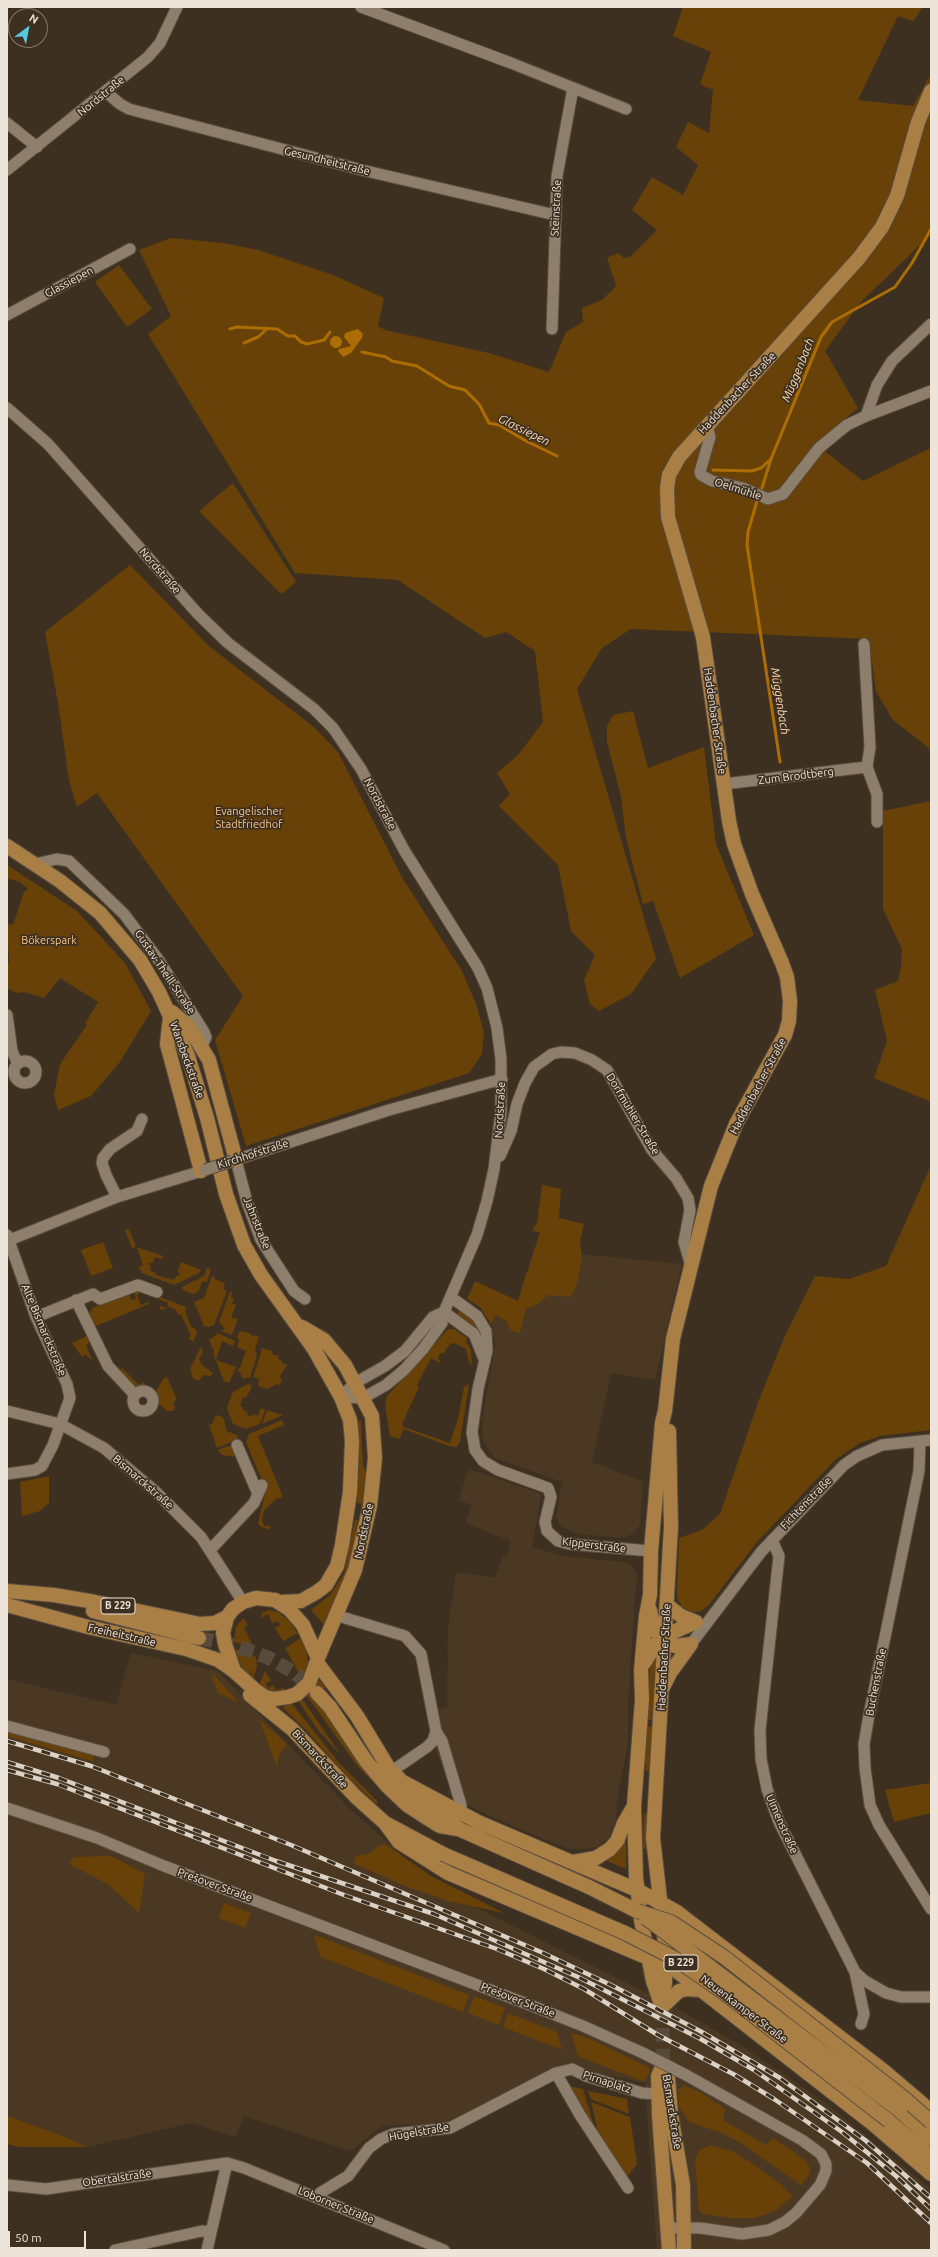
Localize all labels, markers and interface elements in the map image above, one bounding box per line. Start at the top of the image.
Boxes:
north arrow [8,8,48,48]
text: N [27,11,40,26]
street label: Nordstraße [75,73,127,119]
street label: Gesundheitstraße [283,144,371,178]
street label: Steinstraße [548,179,564,237]
street label: Glassiepen [43,264,95,300]
water label: Müggenbach [779,336,817,404]
street label: Haddenbacher Straße [696,349,778,437]
water label: Glassiepen [496,411,552,449]
street label: Oelmühle [713,475,763,503]
street label: Nordstraße [136,545,184,597]
water label: Müggenbach [768,666,792,736]
street label: Haddenbacher Straße [701,667,729,775]
street label: Zum Brodtberg [758,765,834,787]
street label: Nordstraße [361,776,399,832]
park label: Evangelischer Stadtfriedhof [215,804,283,830]
street label: Gustav-Theill-Straße [132,927,198,1017]
park label: Bökerspark [21,933,77,947]
street label: Wansbeckstraße [167,1019,207,1101]
street label: Haddenbacher Straße [727,1035,789,1137]
street label: Dorfmühler Straße [603,1071,663,1157]
street label: Nordstraße [492,1081,508,1139]
street label: Kirchhofstraße [216,1136,290,1172]
street label: Jahnstraße [241,1195,273,1251]
street label: Alte Bismarckstraße [19,1282,69,1378]
street label: Bismarckstraße [110,1452,176,1512]
street label: Fichtenstraße [778,1474,834,1532]
street label: Nordstraße [352,1502,376,1560]
street label: Kipperstraße [561,1535,627,1555]
road number: B 229 [101,1598,135,1614]
street label: Haddenbacher Straße [655,1603,673,1711]
street label: Freiheitstraße [87,1621,157,1649]
street label: Buchenstraße [863,1647,889,1717]
street label: Bismarckstraße [289,1727,351,1791]
street label: Ulmenstraße [763,1792,801,1856]
street label: Prešover Straße [176,1865,254,1905]
road number: B 229 [664,1955,698,1971]
street label: Neuenkamper Straße [698,1972,790,2046]
street label: Prešover Straße [479,1980,557,2020]
street label: Pirnaplatz [581,2068,633,2096]
street label: Bismarckstraße [660,2073,684,2151]
street label: Hügelstraße [388,2120,450,2144]
street label: Obertalstraße [82,2167,152,2189]
street label: Loborner Straße [296,2184,376,2226]
scale bar [10,2223,88,2249]
text: 50 m [15,2231,42,2244]

